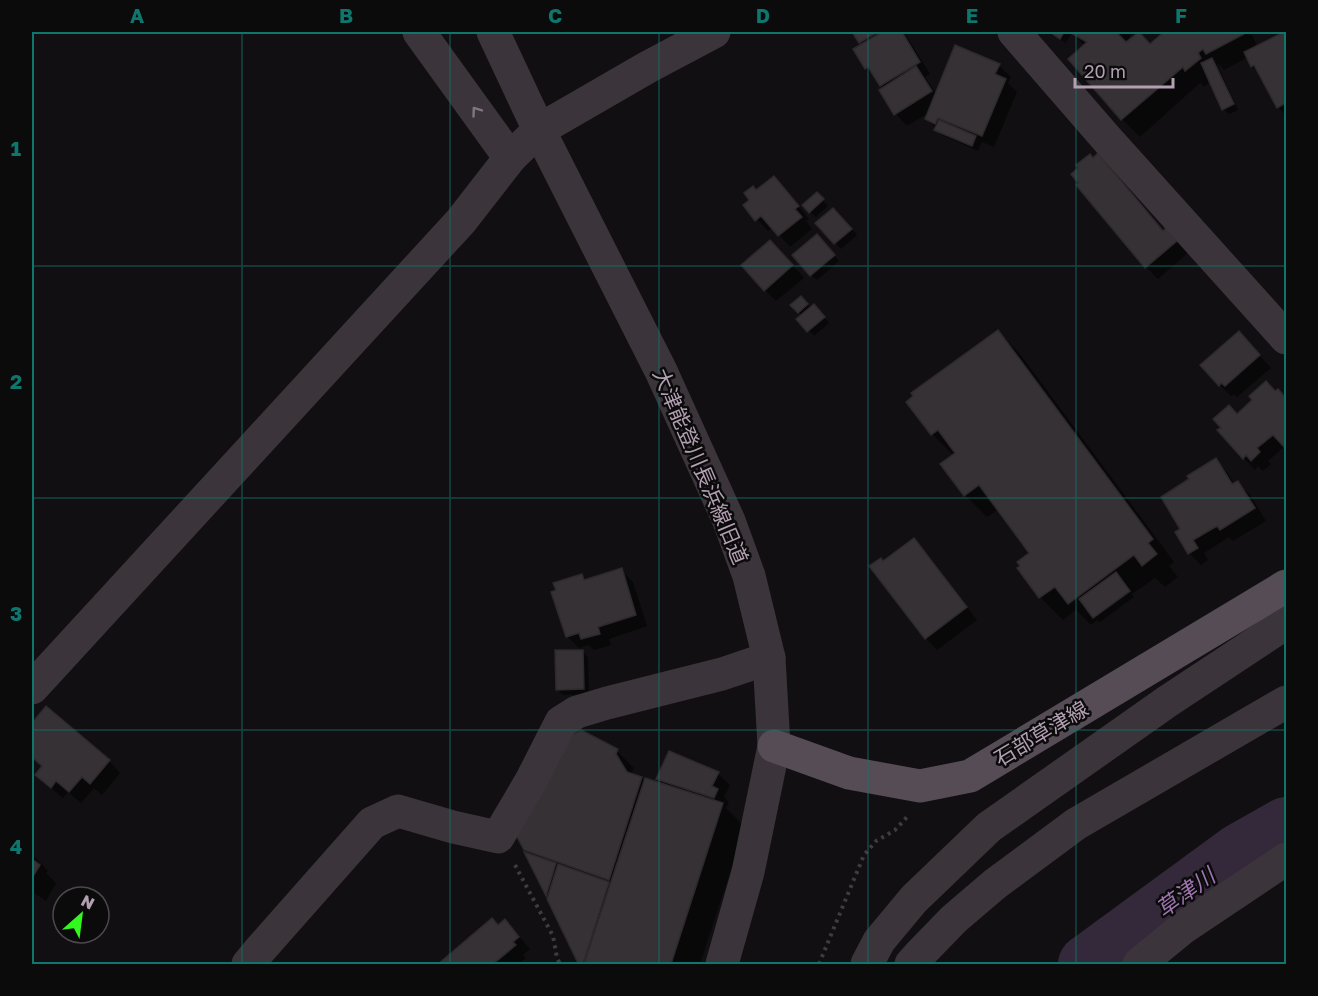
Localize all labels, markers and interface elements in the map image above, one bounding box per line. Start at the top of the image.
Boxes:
text: A [130,3,144,27]
text: B [339,3,353,27]
text: C [548,3,562,27]
text: D [756,3,770,27]
text: E [966,3,978,27]
text: F [1175,3,1187,27]
scale bar [1075,51,1172,89]
text: 20 m [1084,60,1126,82]
one-way arrow [472,106,483,117]
text: 1 [11,136,21,160]
street label: 大津能登川長浜線旧道 [648,364,754,568]
text: 2 [10,369,22,393]
text: 3 [10,601,22,625]
street label: 石部草津線 [989,695,1093,771]
text: 4 [10,834,22,858]
water label: 草津川 [1150,861,1221,922]
north arrow [51,885,111,945]
text: N [78,890,98,913]

